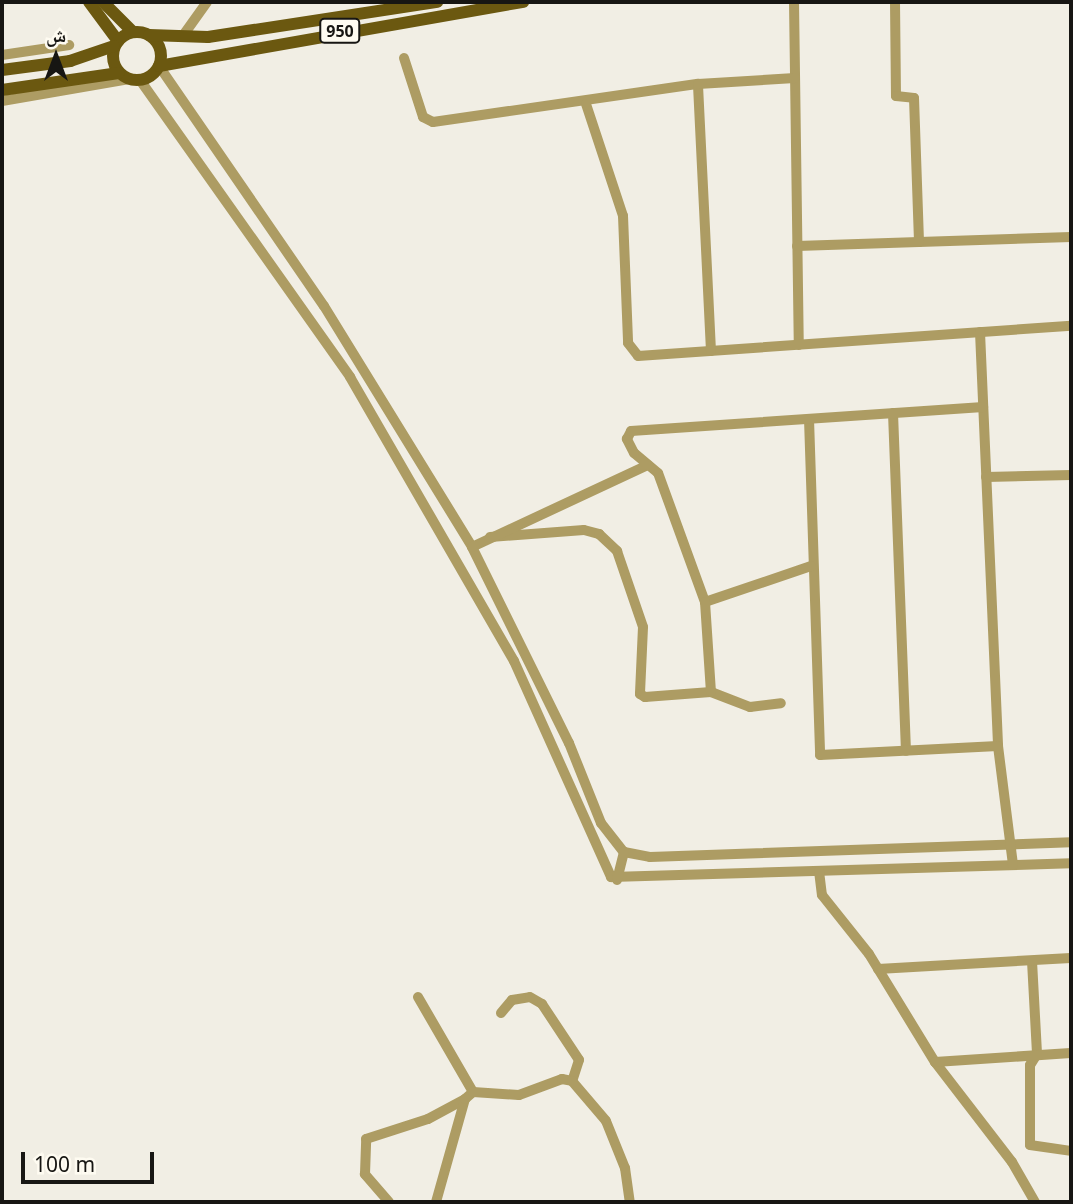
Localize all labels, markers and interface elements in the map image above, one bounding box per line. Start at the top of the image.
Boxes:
road number: 950 [319,19,361,44]
north arrow [21,21,91,91]
text: ش [46,22,66,48]
scale bar [24,1138,158,1182]
text: 100 m [34,1150,95,1178]

